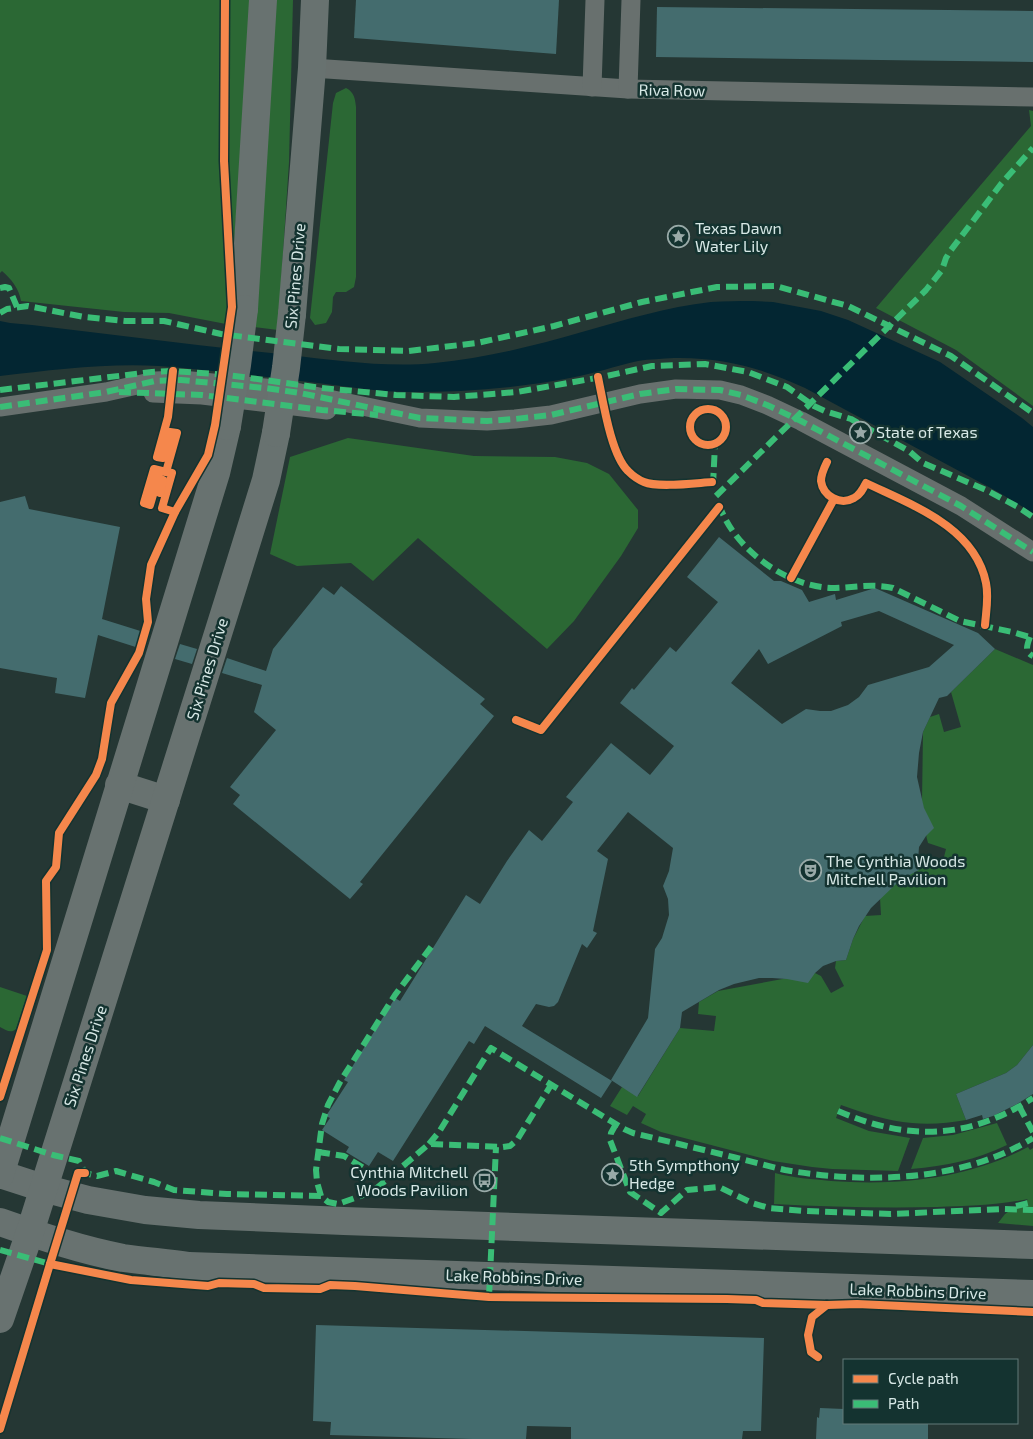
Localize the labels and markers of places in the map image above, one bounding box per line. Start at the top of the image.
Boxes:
place label: Texas Dawn Water Lily [695,218,782,255]
place icon: Texas Dawn Water Lily [667,225,691,249]
place icon: State of Texas [848,420,872,444]
place label: State of Texas [876,422,978,441]
place label: The Cynthia Woods Mitchell Pavilion [826,851,965,888]
theatre icon: The Cynthia Woods Mitchell Pavilion [798,858,822,882]
place label: 5th Sympthony Hedge [629,1155,740,1192]
place label: Cynthia Mitchell Woods Pavilion [350,1162,468,1199]
place icon: 5th Sympthony Hedge [601,1162,625,1186]
bus stop icon: Cynthia Mitchell Woods Pavilion [472,1169,496,1193]

